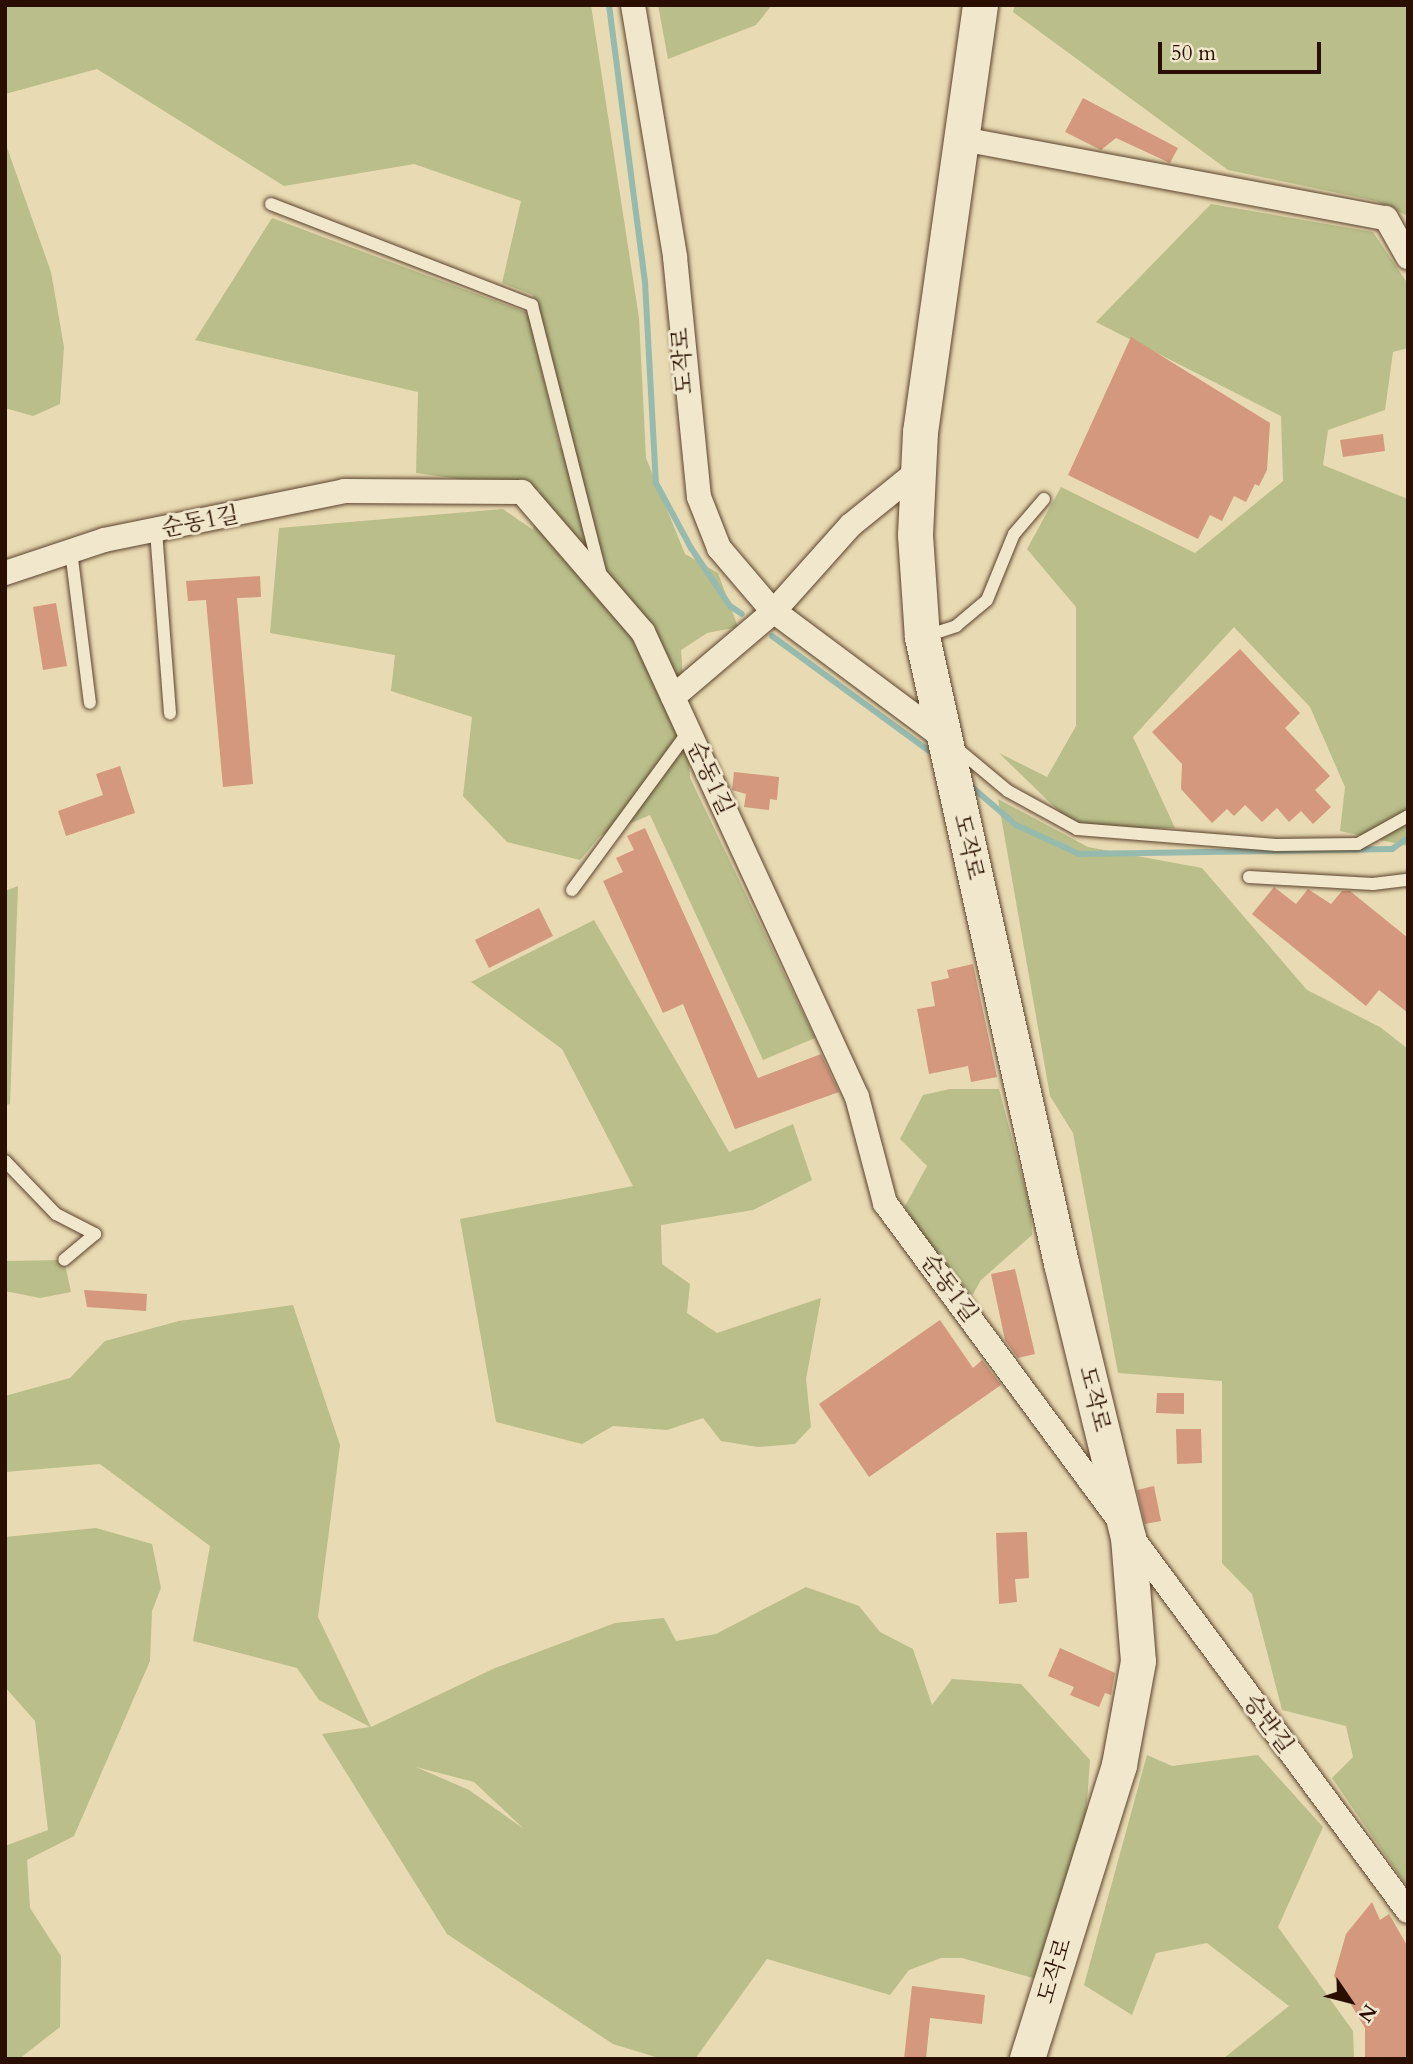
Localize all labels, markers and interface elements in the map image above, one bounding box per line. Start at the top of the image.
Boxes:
scale bar [1161,28,1324,72]
text: 50 m [1171,39,1216,68]
street label: 도작로 [667,327,699,395]
street label: 순동1길 [159,501,241,543]
street label: 순동1길 [681,737,739,819]
street label: 도작로 [947,811,989,883]
street label: 순동1길 [914,1248,984,1328]
street label: 도작로 [1073,1363,1115,1435]
street label: 승반길 [1237,1689,1299,1759]
street label: 도작로 [1032,1935,1078,2007]
north arrow [1315,1966,1385,2036]
text: N [1352,1999,1383,2027]

